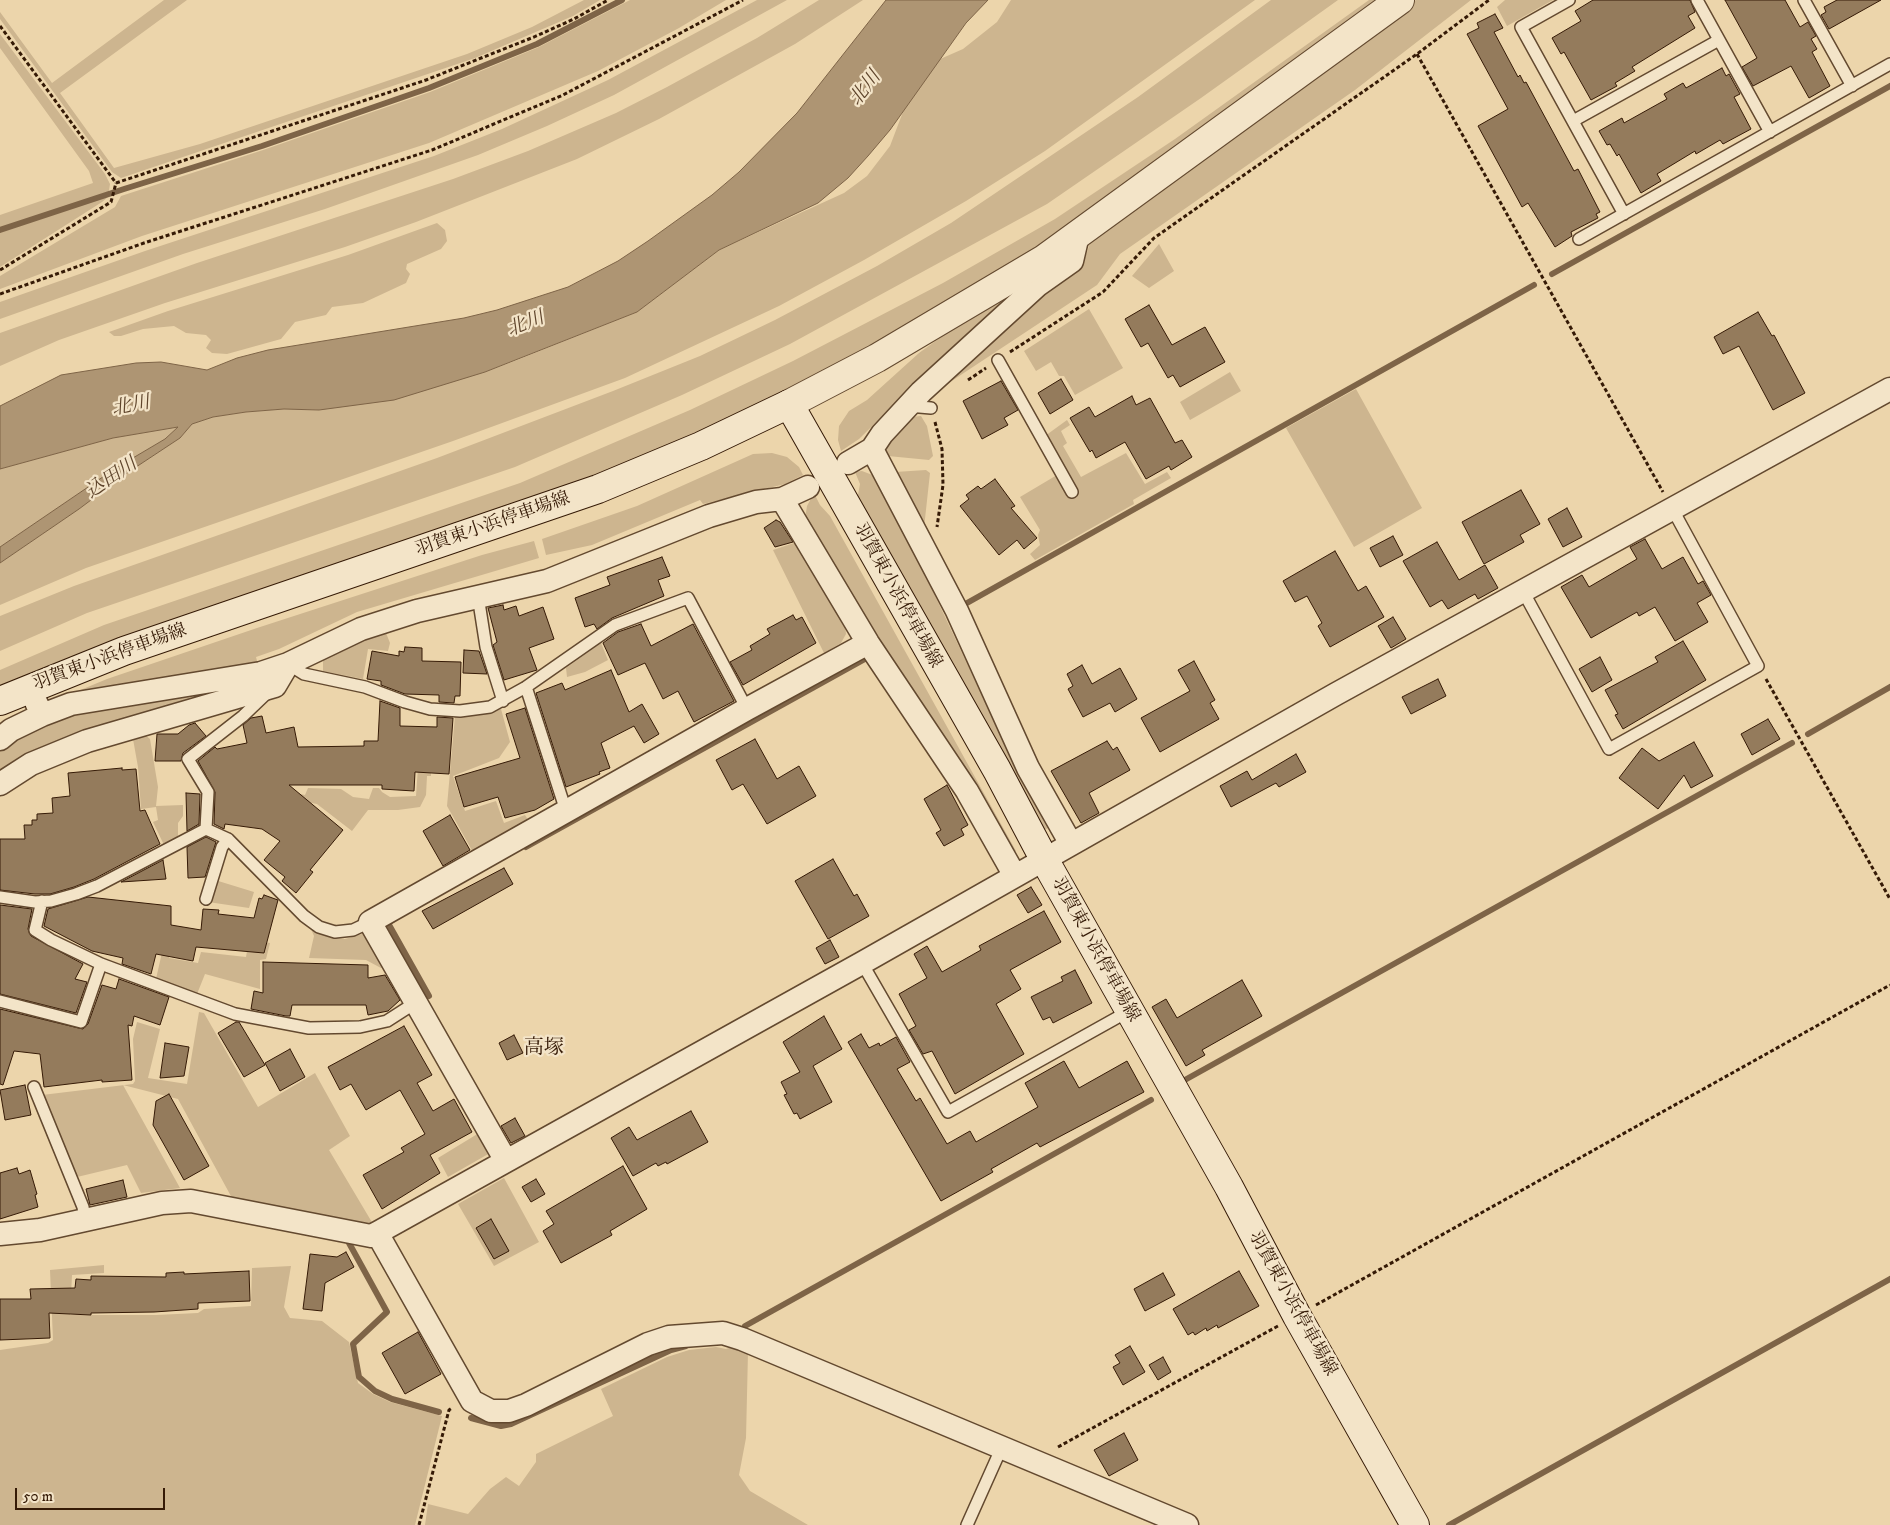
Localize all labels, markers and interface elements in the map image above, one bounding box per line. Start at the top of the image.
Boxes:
water label: 北川 [845,67,887,111]
water label: 北川 [504,307,548,343]
water label: 北川 [110,392,152,422]
water label: 込田川 [82,454,142,504]
street label: 羽賀東小浜停車場線 [413,488,573,562]
street label: 羽賀東小浜停車場線 [848,520,946,672]
street label: 羽賀東小浜停車場線 [30,620,190,696]
street label: 羽賀東小浜停車場線 [1046,874,1144,1026]
district label: 高塚 [524,1037,564,1061]
street label: 羽賀東小浜停車場線 [1243,1228,1341,1380]
scale bar [18,1478,168,1510]
text: 50 m [23,1487,53,1506]

